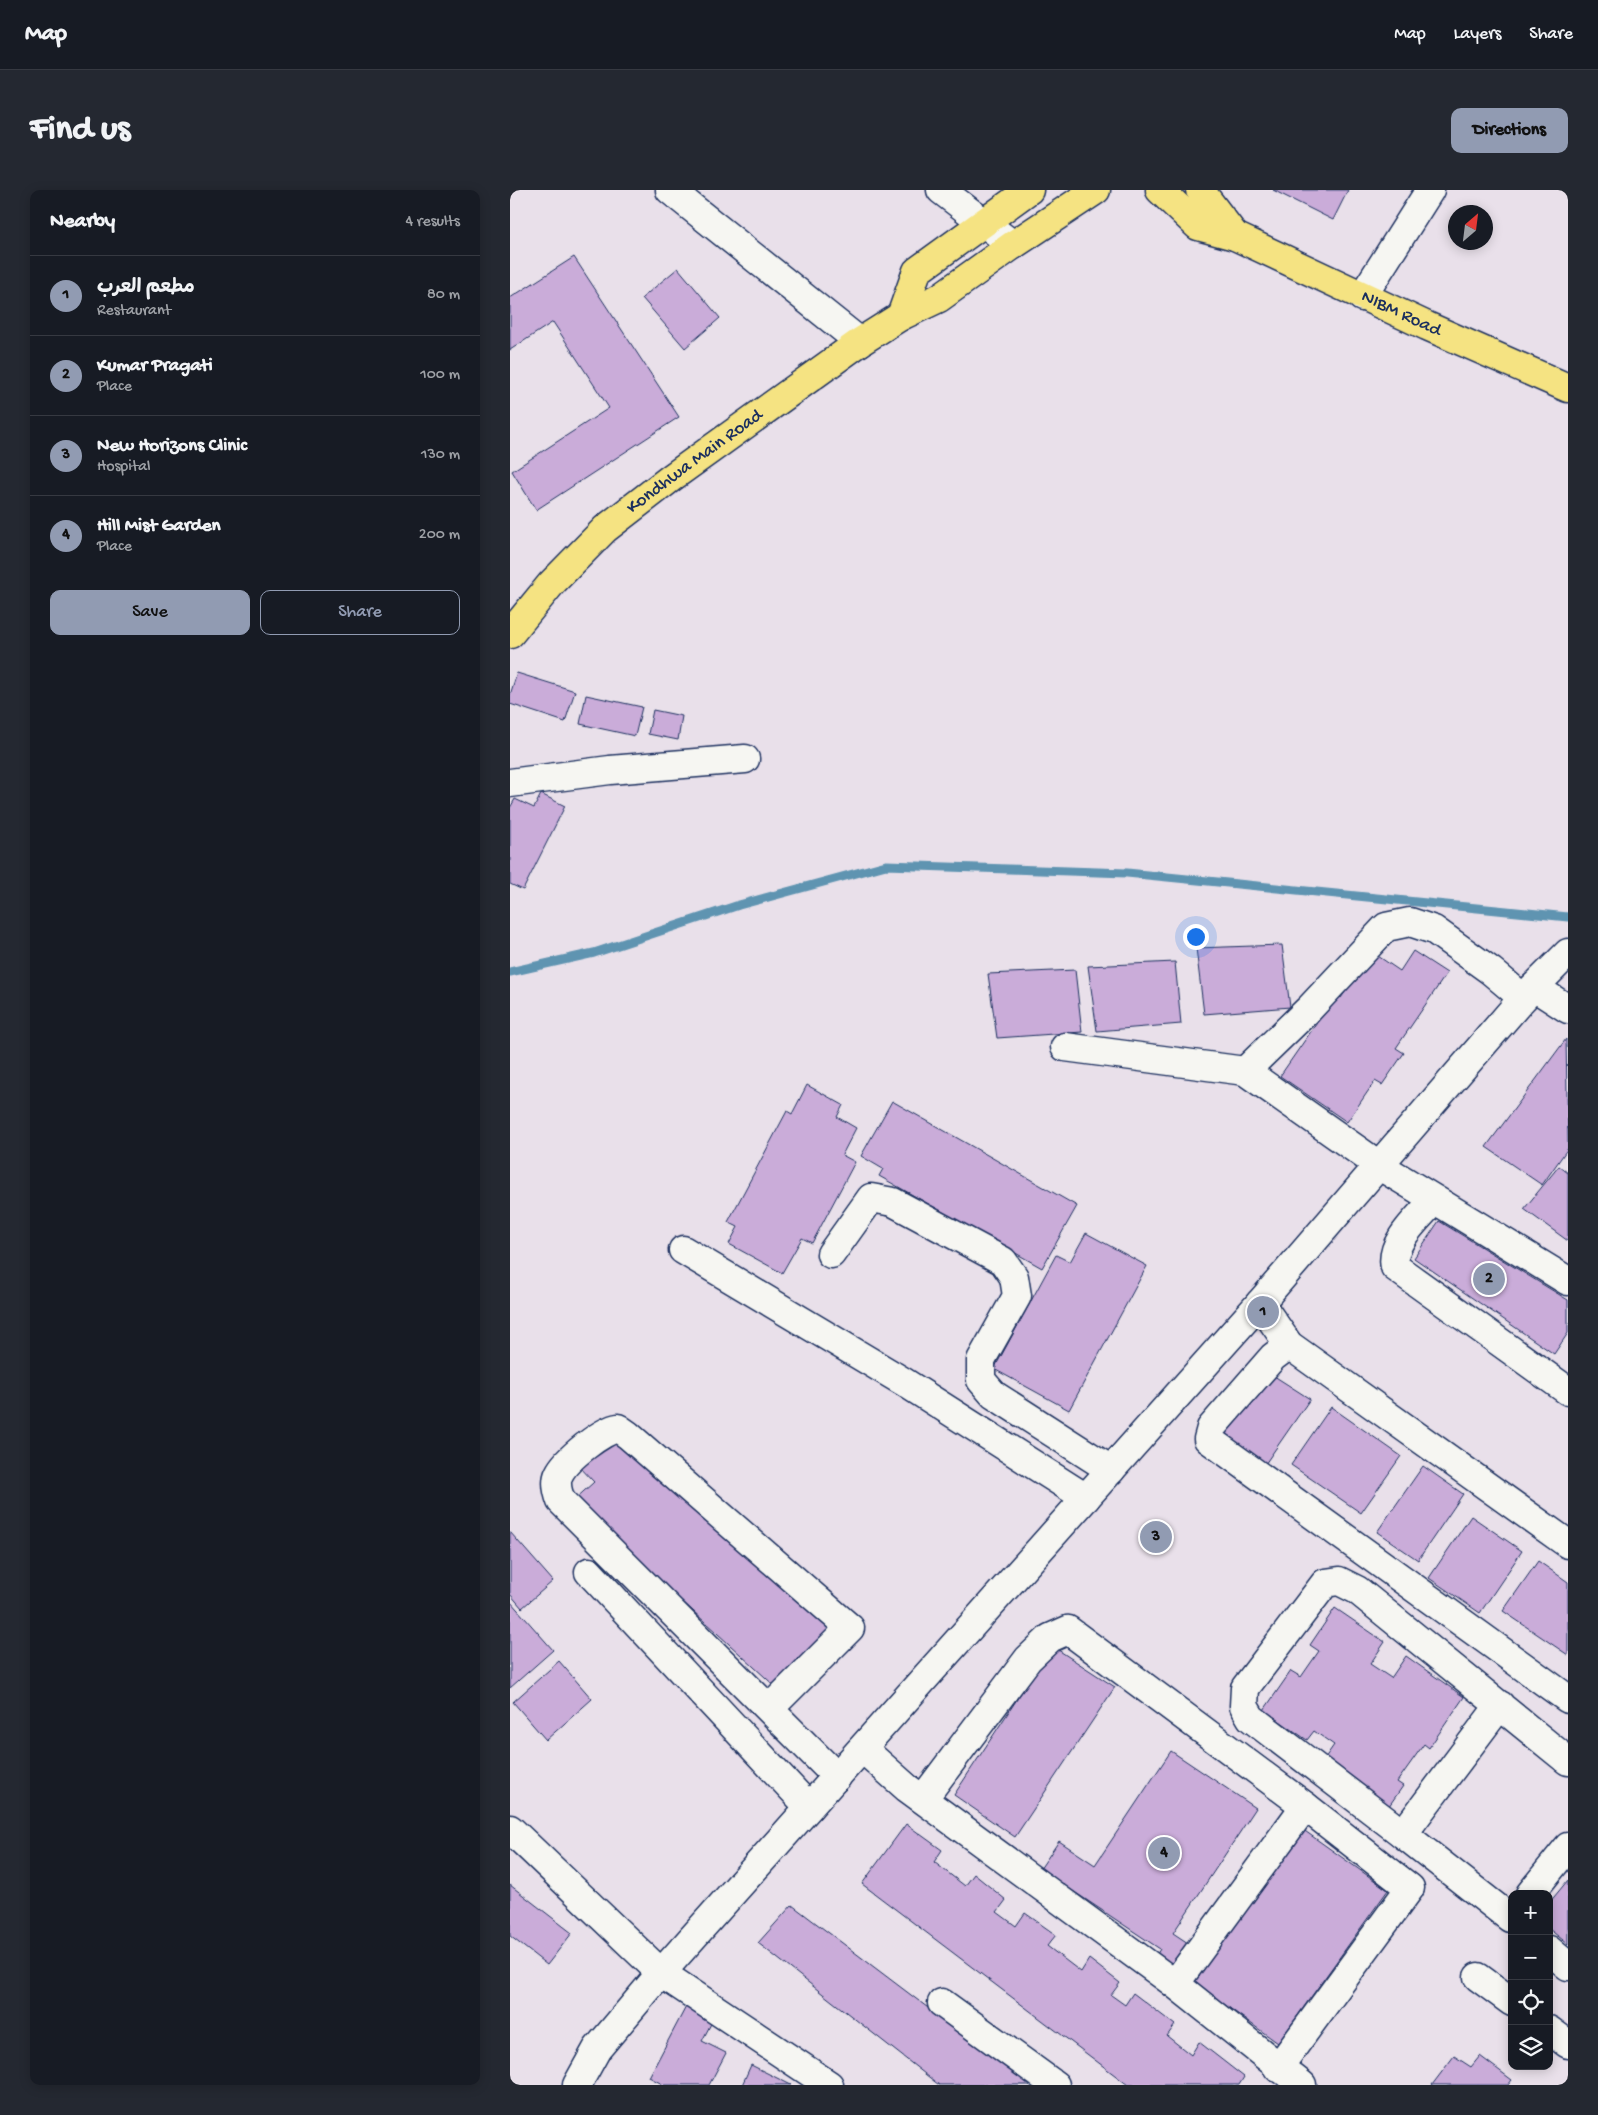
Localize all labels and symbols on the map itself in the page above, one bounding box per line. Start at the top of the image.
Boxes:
north arrow [1448,205,1493,250]
street label: NIBM Road [1357,285,1446,343]
street label: Kondhwa Main Road [622,403,769,519]
your location [1183,924,1209,950]
pin: 2 [1473,1260,1505,1298]
pin: 1 [1247,1293,1279,1331]
pin: 3 [1140,1518,1172,1556]
pin: 4 [1148,1834,1180,1872]

